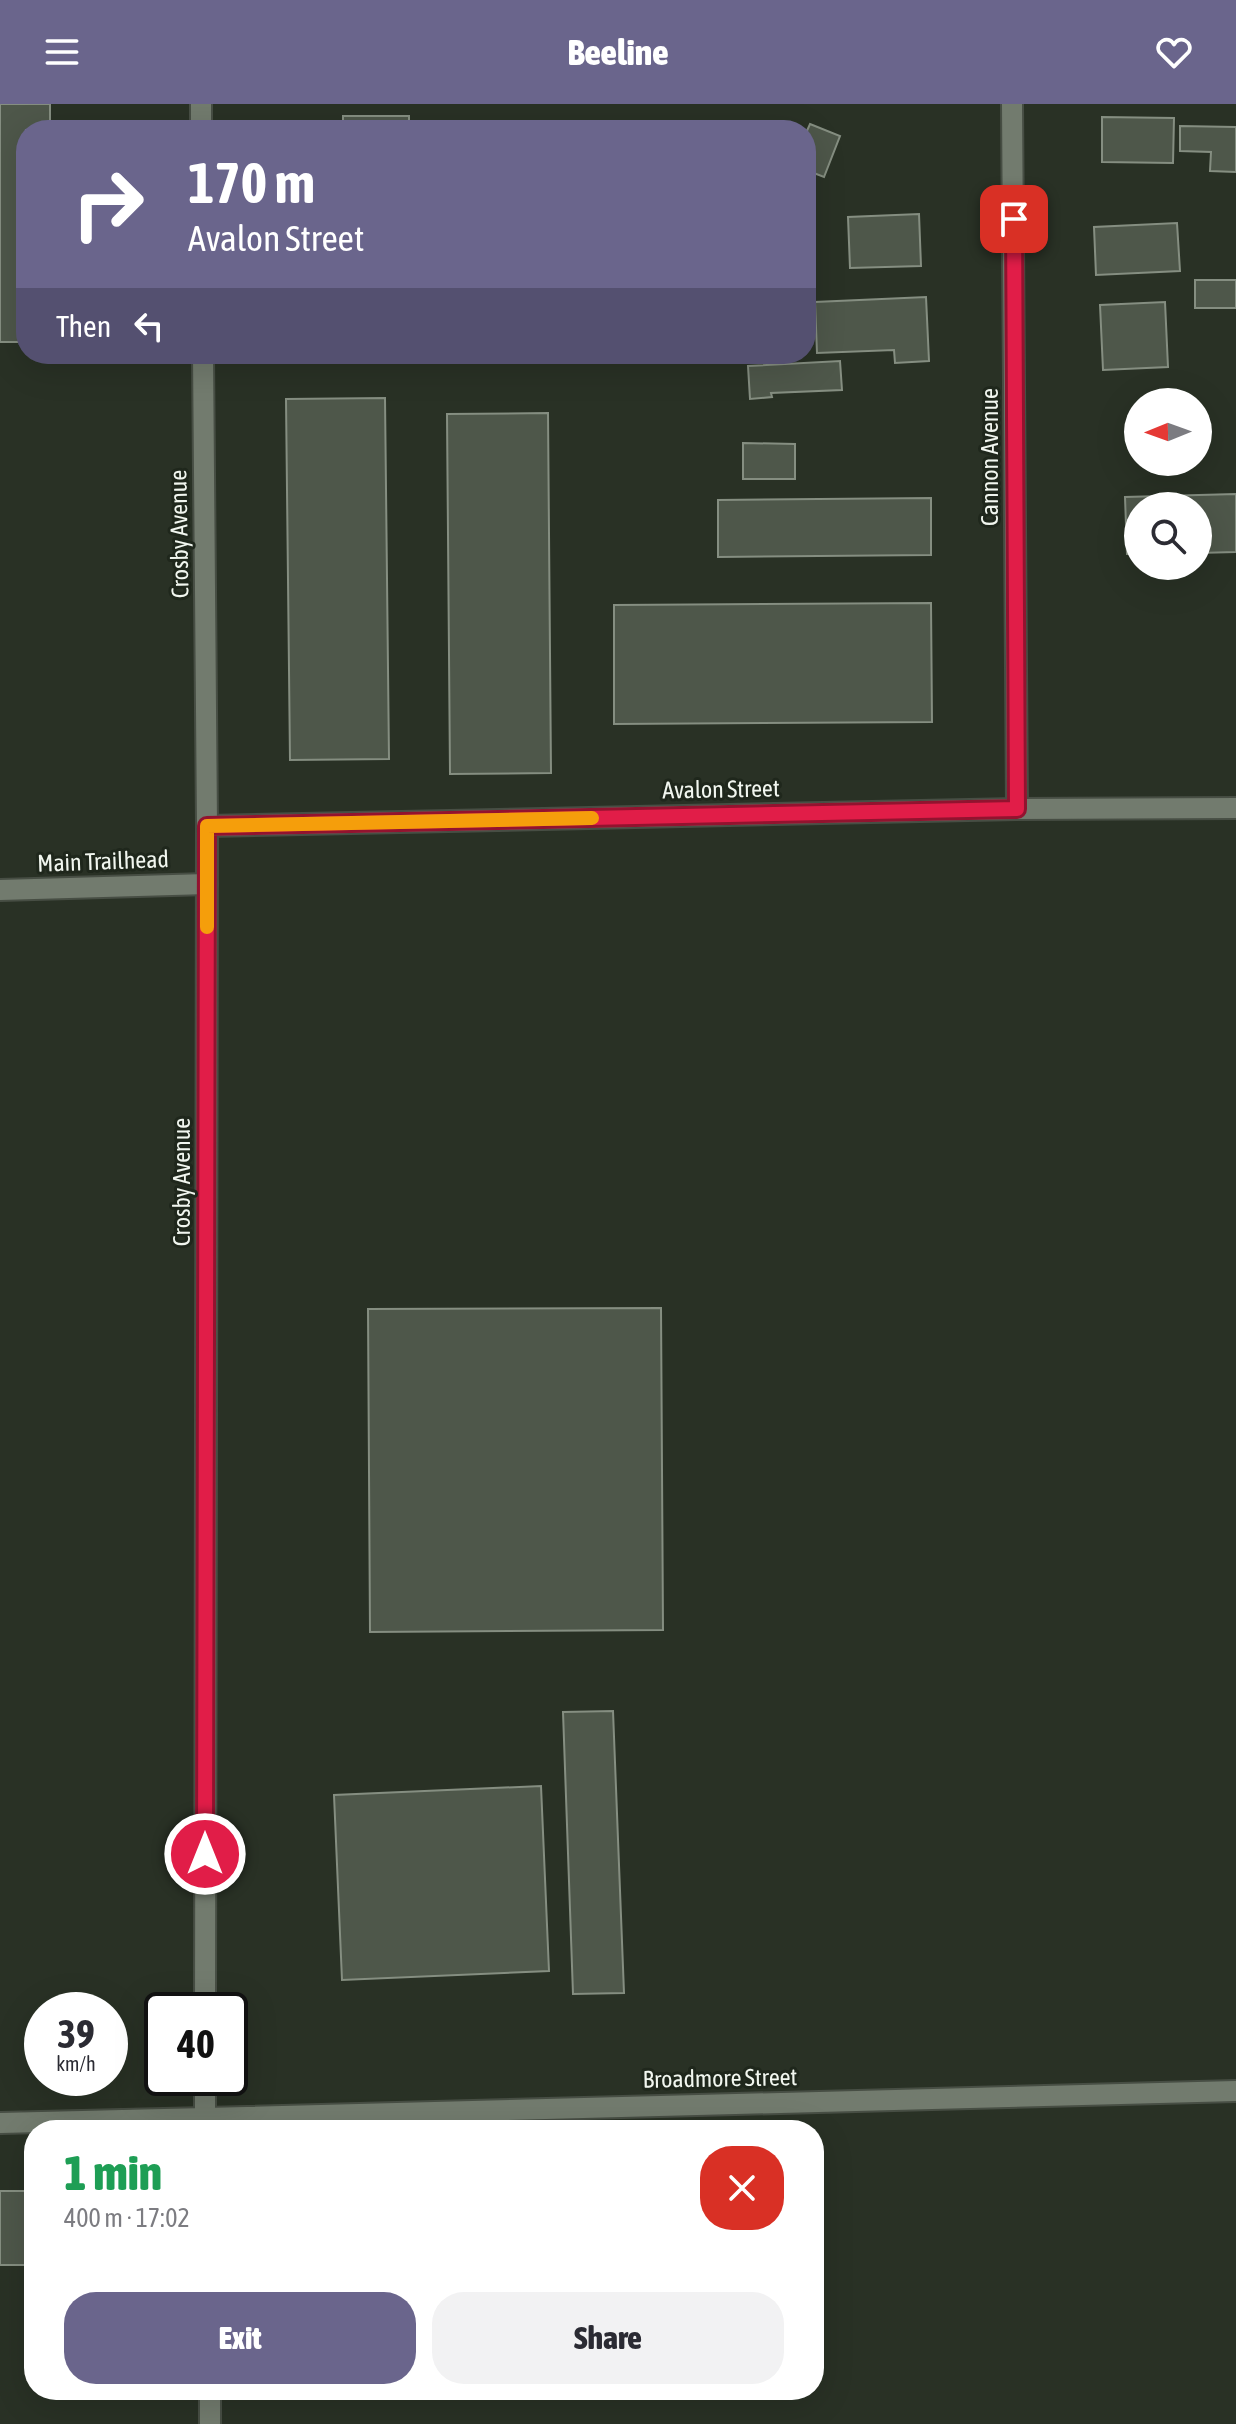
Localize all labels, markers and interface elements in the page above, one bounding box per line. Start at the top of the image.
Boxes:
icon: menu [40,30,84,74]
icon: heart [1152,30,1196,74]
text: Beeline [567,31,669,73]
text: 170 m [188,151,315,215]
icon: right [56,152,160,256]
pin [980,185,1048,253]
icon: arrive [992,197,1036,241]
text: Avalon Street [188,217,364,259]
icon: left [127,304,171,348]
text: Then [56,309,111,343]
street label: Cannon Avenue [976,388,1003,526]
north arrow [1124,388,1212,476]
map controls [1124,388,1212,580]
street label: Crosby Avenue [164,470,194,598]
button: search [1124,492,1212,580]
street label: Avalon Street [662,774,780,804]
street label: Main Trailhead [37,845,169,877]
street label: Crosby Avenue [168,1118,195,1246]
position arrow [163,1812,247,1896]
speed limit sign: 40 [144,1992,248,2096]
text: 39 [57,2011,95,2056]
text: km/h [56,2052,96,2075]
street label: Broadmore Street [642,2063,798,2093]
text: 1 min [64,2145,162,2200]
button: close [700,2146,784,2230]
text: 400 m · 17:02 [64,2203,190,2233]
button: Exit [64,2292,416,2384]
button: Share [432,2292,784,2384]

